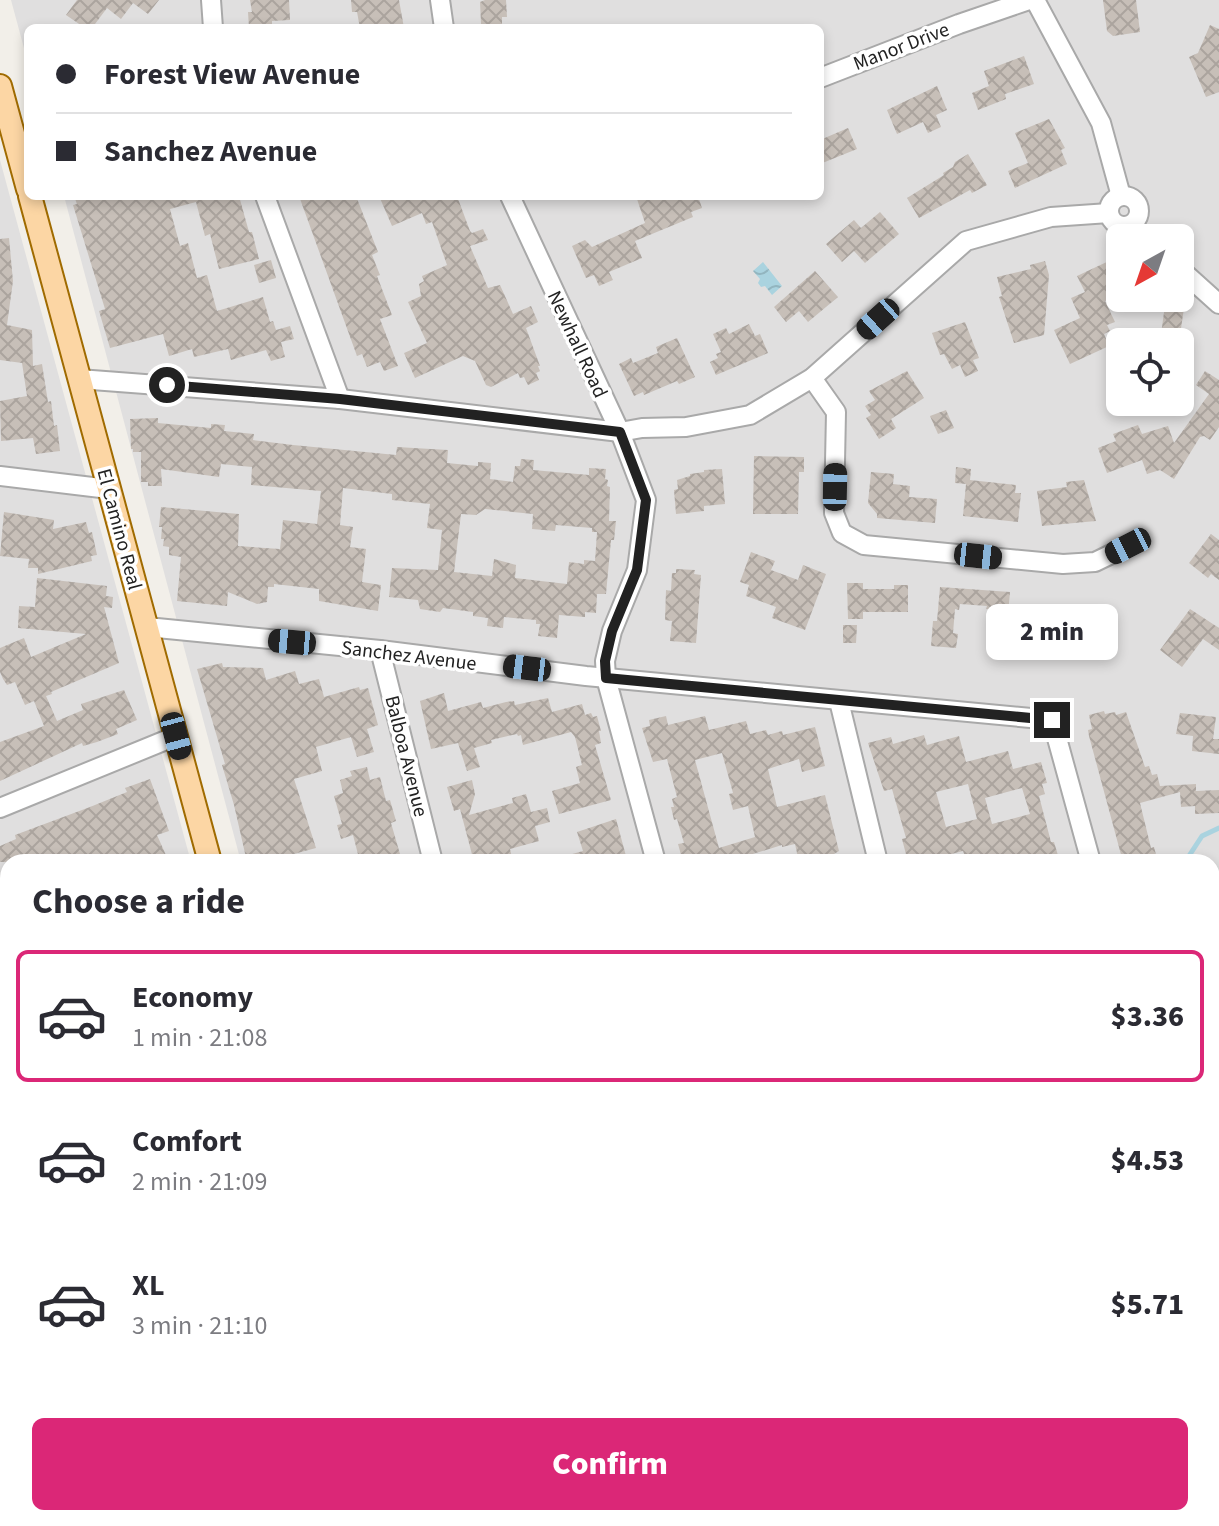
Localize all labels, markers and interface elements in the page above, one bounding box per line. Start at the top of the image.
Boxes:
street label: Manor Drive [849,16,953,78]
text: Forest View Avenue [104,53,360,96]
text: Sanchez Avenue [104,130,317,173]
north arrow [1106,224,1194,312]
map controls [1106,224,1194,416]
street label: Newhall Road [540,286,614,403]
car [852,294,904,344]
button: locate [1106,328,1194,416]
route start [149,367,185,403]
car [823,463,847,511]
street label: El Camino Real [89,466,149,593]
car [1101,524,1155,568]
car [953,542,1003,570]
callout: 2 min [986,604,1118,660]
text: 2 min [1020,613,1084,650]
car [267,628,317,656]
street label: Sanchez Avenue [340,634,478,678]
car [502,653,552,683]
street label: Balboa Avenue [377,693,435,820]
route end [1034,702,1070,738]
car [158,710,194,762]
text: Choose a ride [32,876,245,927]
text: Economy [132,976,253,1019]
icon: car [36,980,108,1052]
text: $3.36 [1111,995,1184,1038]
text: 1 min · 21:08 [132,1019,267,1056]
text: Comfort [132,1120,242,1163]
icon: car [36,1124,108,1196]
text: $4.53 [1111,1139,1184,1182]
text: 2 min · 21:09 [132,1163,267,1200]
text: XL [132,1264,165,1307]
icon: car [36,1268,108,1340]
text: $5.71 [1111,1283,1184,1326]
text: 3 min · 21:10 [132,1307,267,1344]
button: Confirm [32,1418,1188,1510]

